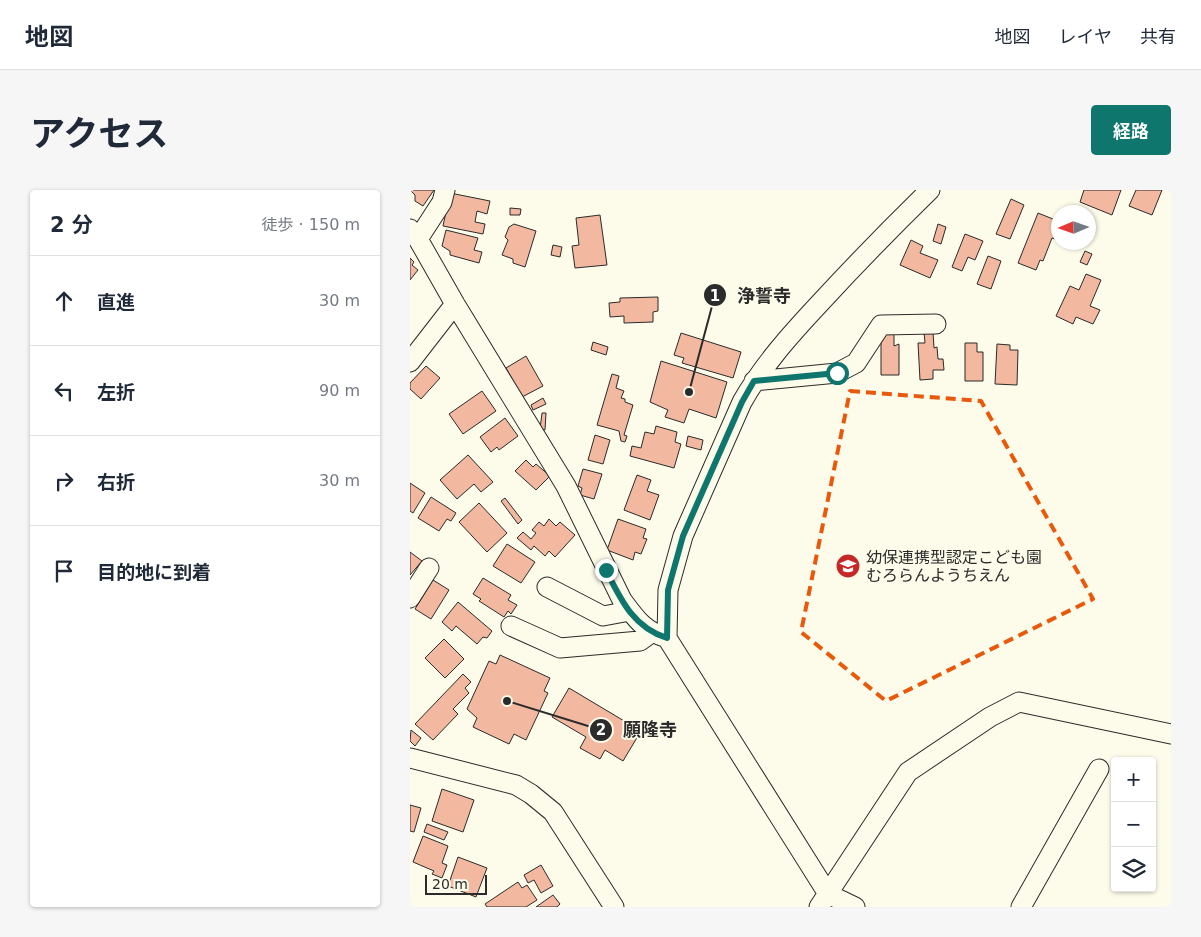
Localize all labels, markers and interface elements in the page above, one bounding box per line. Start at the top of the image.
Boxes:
text: 地図 [25,23,73,51]
text: 地図 [995,26,1031,47]
text: レイヤ [1059,26,1112,47]
text: 共有 [1140,26,1176,47]
button: 経路 [1091,105,1171,155]
text: アクセス [30,114,168,154]
north arrow [1051,205,1096,250]
text: 2 分 [50,213,93,237]
text: 徒歩 · 150 m [262,215,360,234]
callout: 浄誓寺 [702,279,801,312]
text: 浄誓寺 [737,285,791,306]
icon: ahead [50,287,78,315]
text: 1 [710,287,720,305]
text: 直進 [97,291,135,313]
text: 30 m [319,291,360,310]
route start [826,362,849,385]
icon: left [50,377,78,405]
text: 左折 [97,381,135,403]
text: 90 m [319,381,360,400]
icon: right [50,467,78,495]
text: 右折 [97,471,135,493]
text: 30 m [319,471,360,490]
place label: 幼保連携型認定こども園 むろらんようちえん [866,548,1042,585]
school or university icon: 幼保連携型認定こども園 むろらんようちえん [835,553,861,579]
icon: arrive [50,557,78,585]
route end [595,559,618,582]
text: 目的地に到着 [97,561,211,583]
callout: 願隆寺 [588,713,687,746]
text: 願隆寺 [623,719,677,740]
text: 2 [596,721,606,739]
map controls [1111,757,1156,892]
button: + [1111,757,1156,802]
button: − [1111,802,1156,847]
button: layers [1111,847,1156,892]
scale bar [425,872,488,895]
text: 20 m [432,876,468,892]

